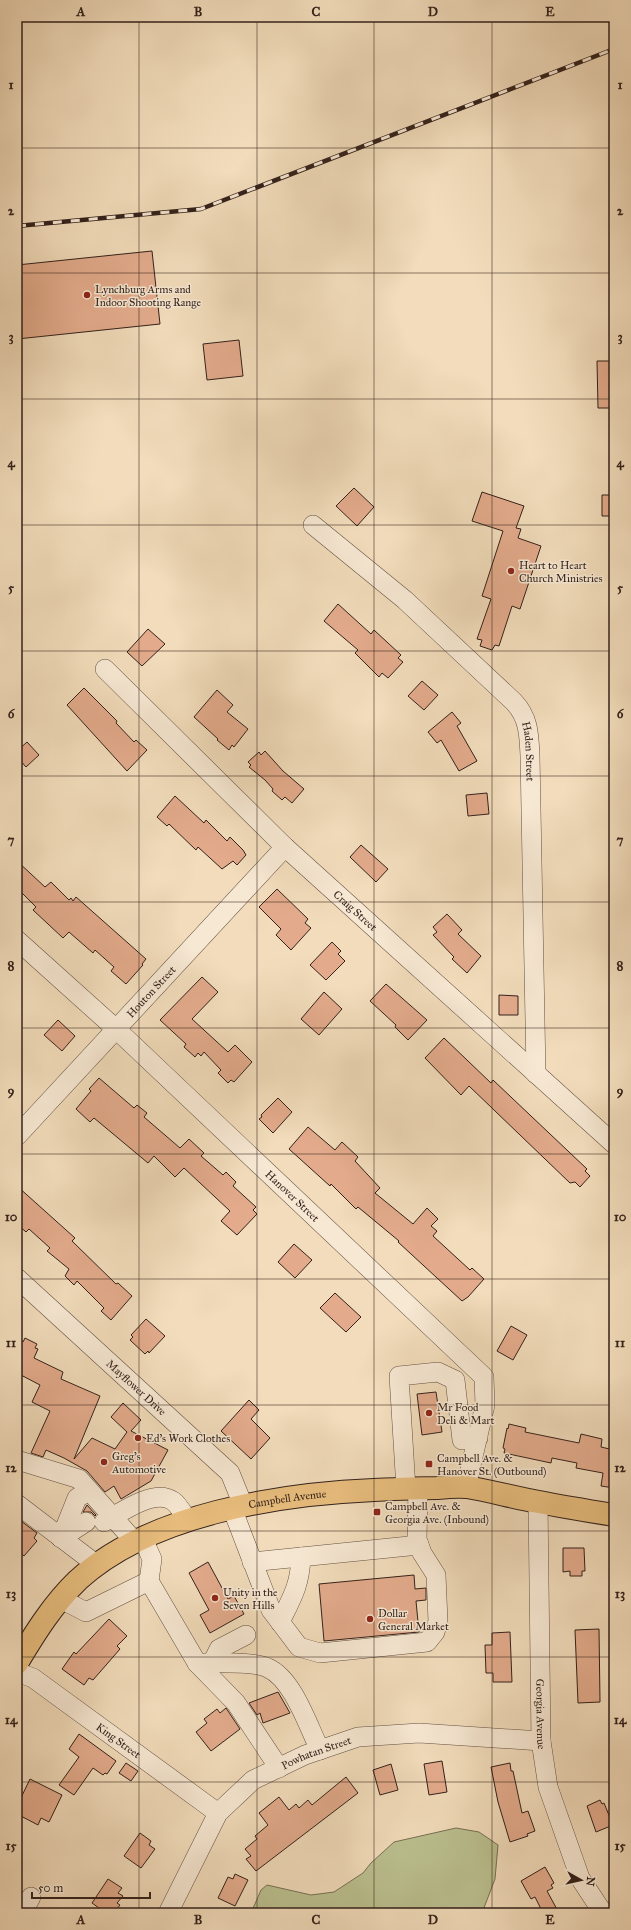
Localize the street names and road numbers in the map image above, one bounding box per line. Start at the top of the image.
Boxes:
street label: Haden Street [519,720,536,781]
street label: Craig Street [331,888,380,934]
street label: Houton Street [124,963,179,1021]
street label: Hanover Street [262,1168,322,1225]
street label: Mayflower Drive [104,1357,169,1419]
street label: Campbell Avenue [247,1487,327,1511]
street label: Georgia Avenue [533,1679,548,1751]
street label: King Street [94,1720,143,1761]
street label: Powhatan Street [279,1734,353,1772]

